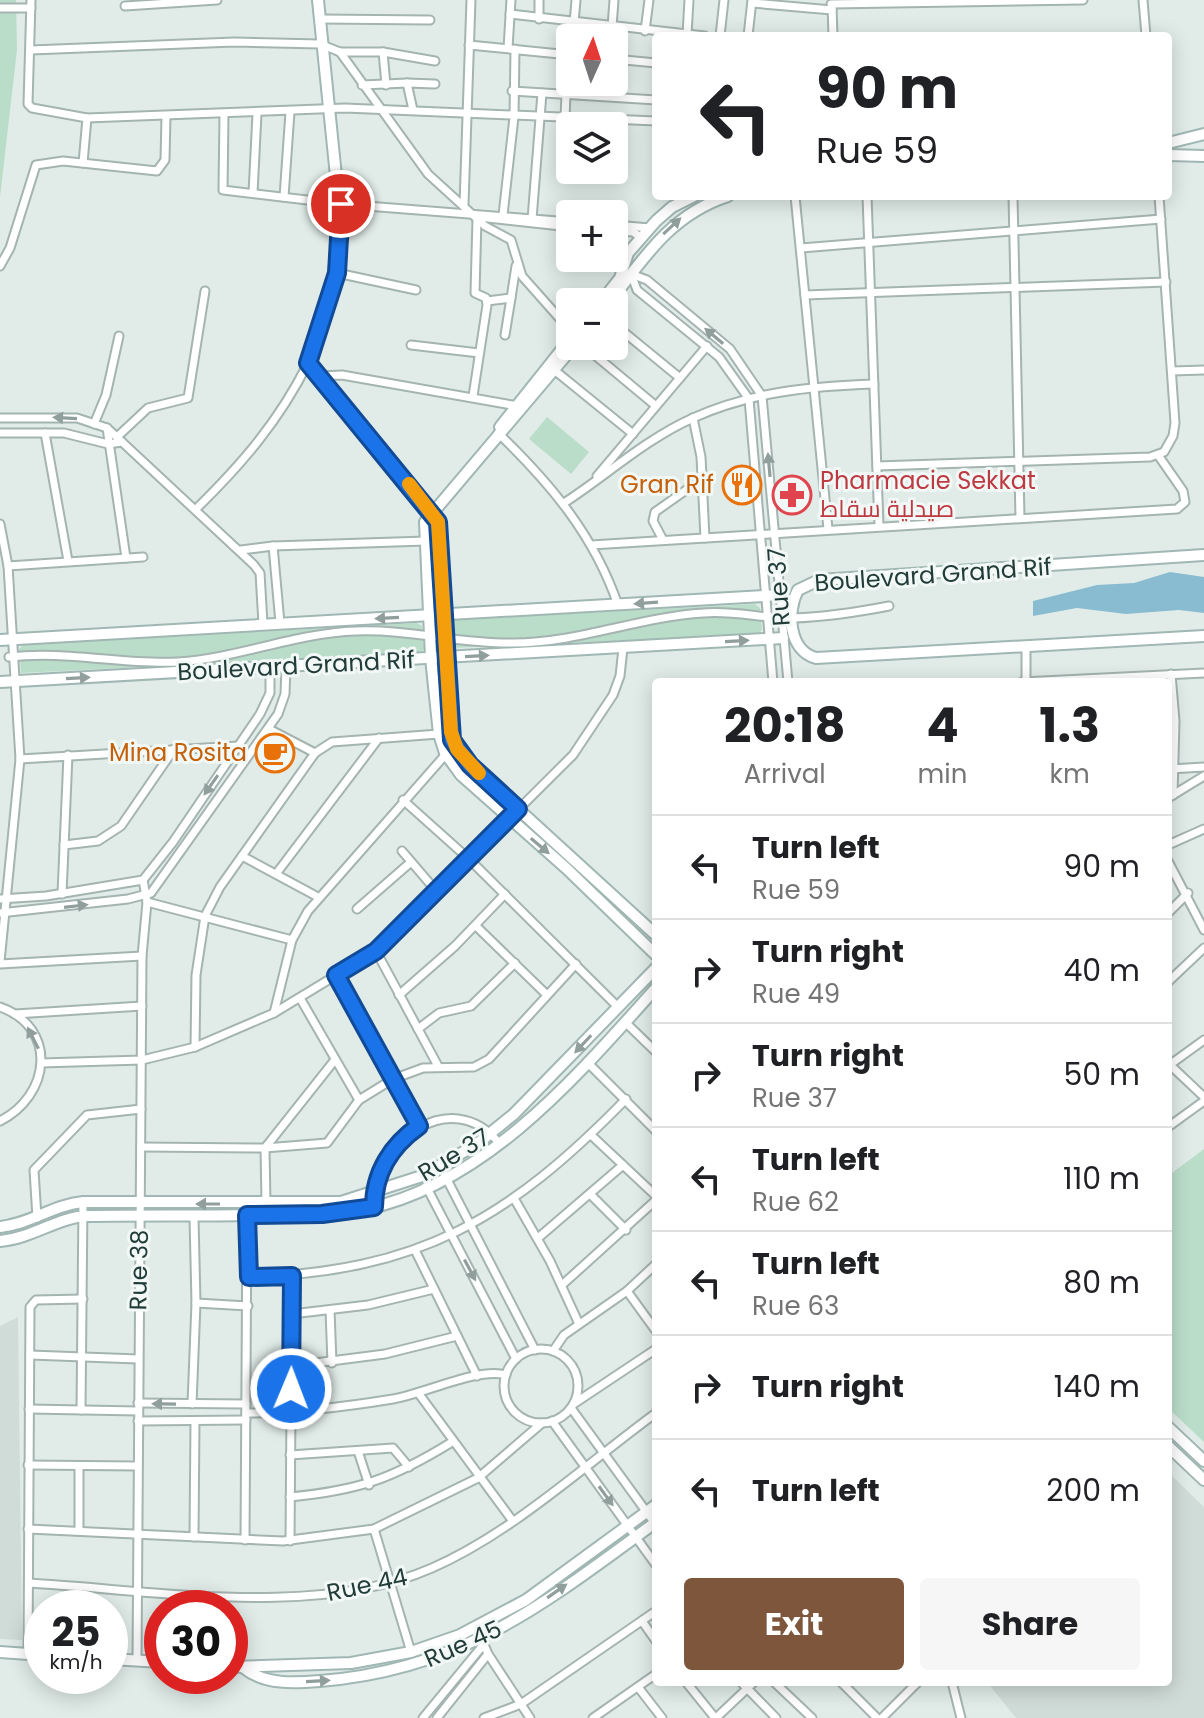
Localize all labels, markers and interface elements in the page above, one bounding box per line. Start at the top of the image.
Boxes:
north arrow [556,24,628,96]
map controls [556,24,628,360]
text: 90 m [816,49,958,128]
icon: left [684,64,788,168]
button: layers [556,112,628,184]
text: Rue 59 [816,125,938,176]
pin [307,170,375,238]
icon: arrive [319,182,363,226]
button: + [556,200,628,272]
one-way arrow [663,217,682,235]
button: − [556,288,628,360]
one-way arrow [704,328,724,345]
one-way arrow [52,411,77,424]
one-way arrow [762,452,775,477]
restaurant icon: Gran Rif [721,464,763,506]
place label: Pharmacie Sekkat صيدلية سقاط [820,464,1036,525]
place label: Gran Rif [620,468,714,501]
pharmacy icon: Pharmacie Sekkat صيدلية سقاط [771,474,813,516]
street label: Rue 37 [759,547,798,627]
street label: Boulevard Grand Rif [813,550,1053,599]
one-way arrow [633,597,658,610]
one-way arrow [374,612,399,625]
one-way arrow [725,634,750,647]
street label: Boulevard Grand Rif [176,643,416,688]
one-way arrow [465,649,490,662]
one-way arrow [66,671,91,684]
text: 20:18 [724,692,846,759]
text: 4 [926,692,959,759]
text: 1.3 [1039,692,1100,759]
cafe icon: Mina Rosita [254,732,296,774]
place label: Mina Rosita [109,736,247,769]
text: Arrival [744,756,826,792]
text: min [918,756,967,792]
text: km [1050,756,1090,792]
one-way arrow [204,774,219,795]
text: Turn left [752,826,880,869]
one-way arrow [530,837,550,854]
icon: left [684,845,728,889]
text: 90 m [1063,845,1140,888]
text: Rue 59 [752,872,840,908]
one-way arrow [64,899,89,912]
text: Turn right [752,930,904,973]
icon: right [684,949,728,993]
text: 40 m [1063,949,1140,992]
text: Rue 49 [752,976,840,1012]
one-way arrow [26,1026,40,1049]
text: Turn right [752,1034,904,1077]
one-way arrow [574,1035,592,1054]
icon: right [684,1053,728,1097]
text: 50 m [1063,1053,1140,1096]
text: Rue 37 [752,1080,837,1116]
street label: Rue 37 [412,1120,496,1189]
text: Turn left [752,1138,880,1181]
icon: left [684,1157,728,1201]
text: 110 m [1063,1157,1140,1200]
text: Rue 62 [752,1184,839,1220]
one-way arrow [195,1198,220,1210]
street label: Rue 38 [121,1229,156,1311]
text: Turn left [752,1242,880,1285]
one-way arrow [463,1259,476,1282]
icon: left [684,1261,728,1305]
text: 80 m [1063,1261,1140,1304]
text: Rue 63 [752,1288,839,1324]
position arrow [249,1347,333,1431]
icon: right [684,1365,728,1409]
text: Turn right [752,1365,904,1408]
text: 140 m [1054,1365,1140,1408]
one-way arrow [151,1398,176,1410]
icon: left [684,1469,728,1513]
text: Turn left [752,1469,880,1512]
text: 200 m [1046,1469,1140,1512]
one-way arrow [598,1485,613,1506]
street label: Rue 44 [324,1560,410,1609]
button: Exit [684,1578,904,1670]
button: Share [920,1578,1140,1670]
one-way arrow [547,1584,568,1599]
speed limit sign: 30 [144,1590,248,1694]
text: 25 [52,1604,100,1660]
street label: Rue 45 [419,1612,507,1675]
text: km/h [49,1648,103,1676]
one-way arrow [306,1674,331,1687]

